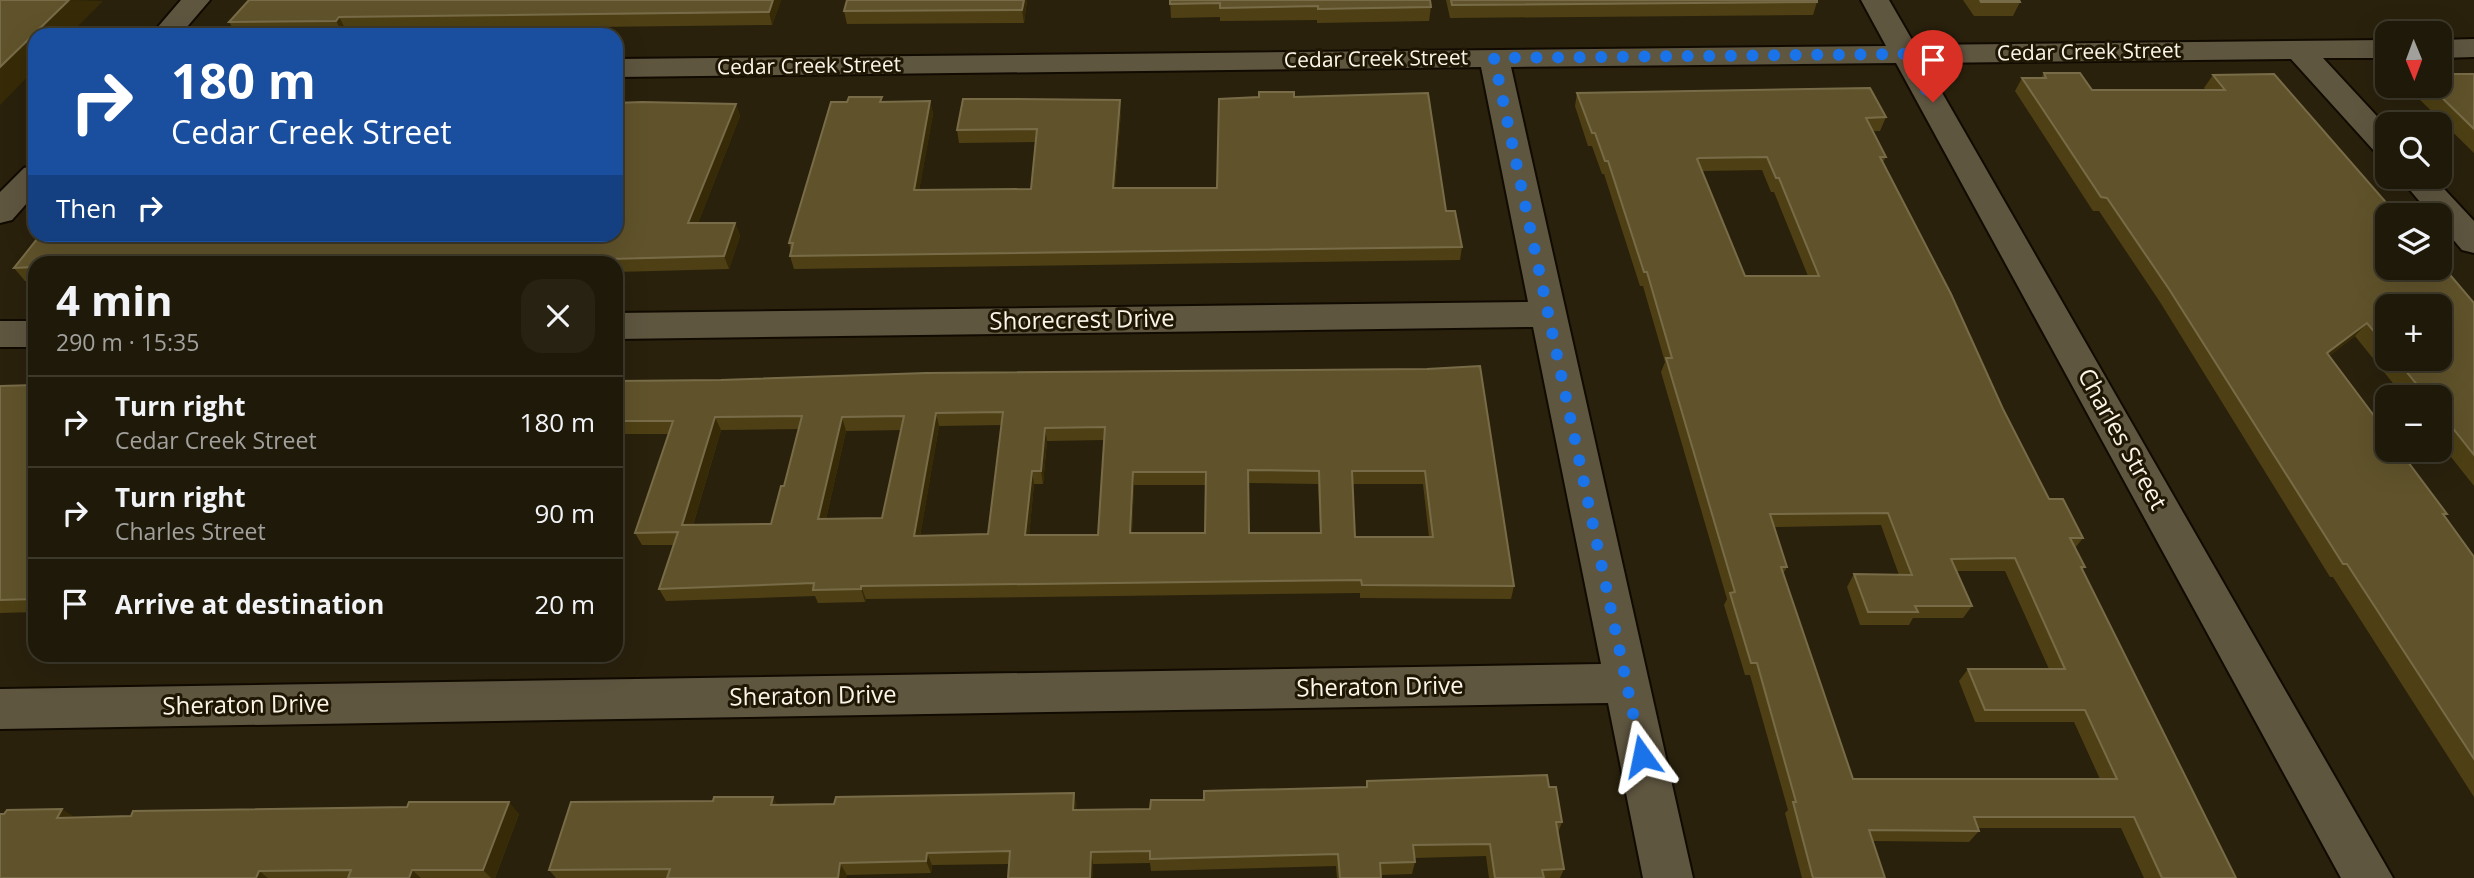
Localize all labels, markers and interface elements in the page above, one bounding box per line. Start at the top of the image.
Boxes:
north arrow [2375,21,2452,98]
map controls [2375,21,2452,462]
pin [1903,30,1963,102]
street label: Cedar Creek Street [1997,35,2181,67]
icon: arrive [1914,41,1952,79]
street label: Cedar Creek Street [1284,42,1468,74]
text: 180 m [171,47,316,113]
street label: Cedar Creek Street [717,49,901,81]
icon: right [56,56,147,147]
text: Cedar Creek Street [171,110,452,153]
button: search [2375,112,2452,189]
icon: right [131,189,169,227]
text: Then [56,190,117,226]
button: layers [2375,203,2452,280]
text: 4 min [56,271,173,328]
button: close [521,279,595,353]
button: + [2375,294,2452,371]
street label: Shorecrest Drive [989,300,1175,337]
text: 290 m · 15:35 [56,326,199,358]
street label: Charles Street [2071,362,2176,515]
button: − [2375,385,2452,462]
text: Turn right [115,388,246,424]
icon: right [56,403,94,441]
text: 180 m [520,404,595,440]
text: Cedar Creek Street [115,424,317,456]
text: Turn right [115,479,246,515]
icon: right [56,494,94,532]
text: 90 m [534,495,595,531]
text: Charles Street [115,515,266,547]
icon: arrive [56,585,94,623]
text: Arrive at destination [115,586,384,622]
text: 20 m [534,586,595,622]
street label: Sheraton Drive [1296,668,1464,703]
street label: Sheraton Drive [729,677,897,712]
street label: Sheraton Drive [162,686,330,721]
position arrow [1605,719,1679,793]

